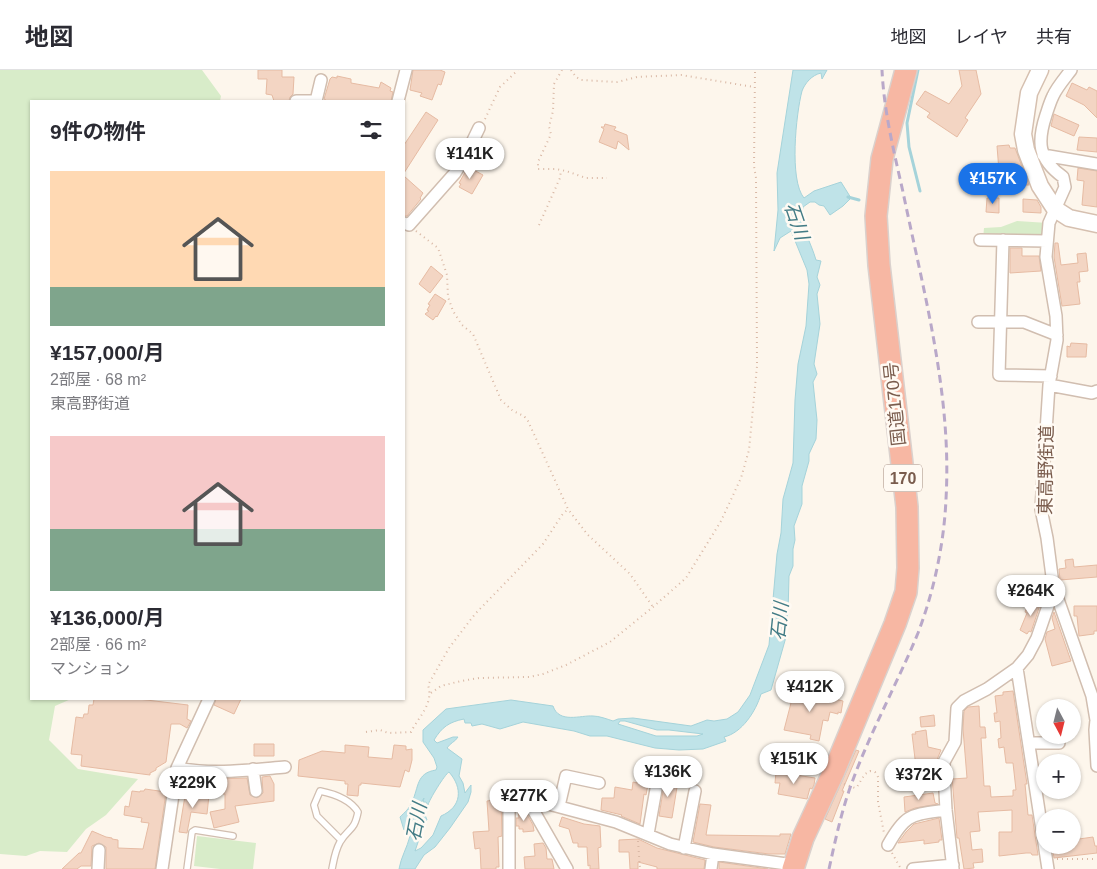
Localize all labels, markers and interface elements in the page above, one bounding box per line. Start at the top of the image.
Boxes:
text: 地図 [25,23,73,50]
text: 地図 [891,27,927,47]
text: レイヤ [955,27,1008,47]
text: 共有 [1036,27,1072,47]
icon: filters [357,116,385,144]
text: 9件の物件 [50,120,146,143]
pin: ¥141K [435,138,505,180]
text: ¥141K [446,145,494,162]
pin: ¥157K [958,162,1028,205]
text: ¥157K [969,170,1017,187]
water label: 石川 [780,200,813,244]
icon: home [173,204,263,294]
text: ¥157,000/月 [50,341,164,364]
street label: 国道170号 [881,361,909,447]
text: 2部屋 · 68 m² [50,371,146,388]
text: 東高野街道 [50,395,130,412]
street label: 東高野街道 [1035,425,1057,515]
road number: 170 [884,464,922,492]
icon: home [173,469,263,559]
pin: ¥264K [996,574,1066,617]
text: ¥264K [1007,582,1055,599]
water label: 石川 [767,599,792,641]
text: ¥136,000/月 [50,606,164,629]
text: 2部屋 · 66 m² [50,636,146,653]
text: マンション [50,660,130,677]
pin: ¥412K [775,670,845,713]
text: ¥412K [786,678,834,695]
north arrow [1036,699,1081,744]
map controls [1036,699,1081,854]
pin: ¥151K [759,742,829,785]
text: ¥151K [770,750,818,767]
button: + [1036,754,1081,799]
pin: ¥136K [633,756,703,798]
pin: ¥372K [884,758,954,801]
text: ¥136K [644,763,692,780]
pin: ¥229K [158,766,228,809]
text: ¥372K [895,766,943,783]
text: ¥229K [169,774,217,791]
pin: ¥277K [489,780,559,822]
text: ¥277K [500,787,548,804]
water label: 石川 [403,799,431,843]
button: − [1036,809,1081,854]

